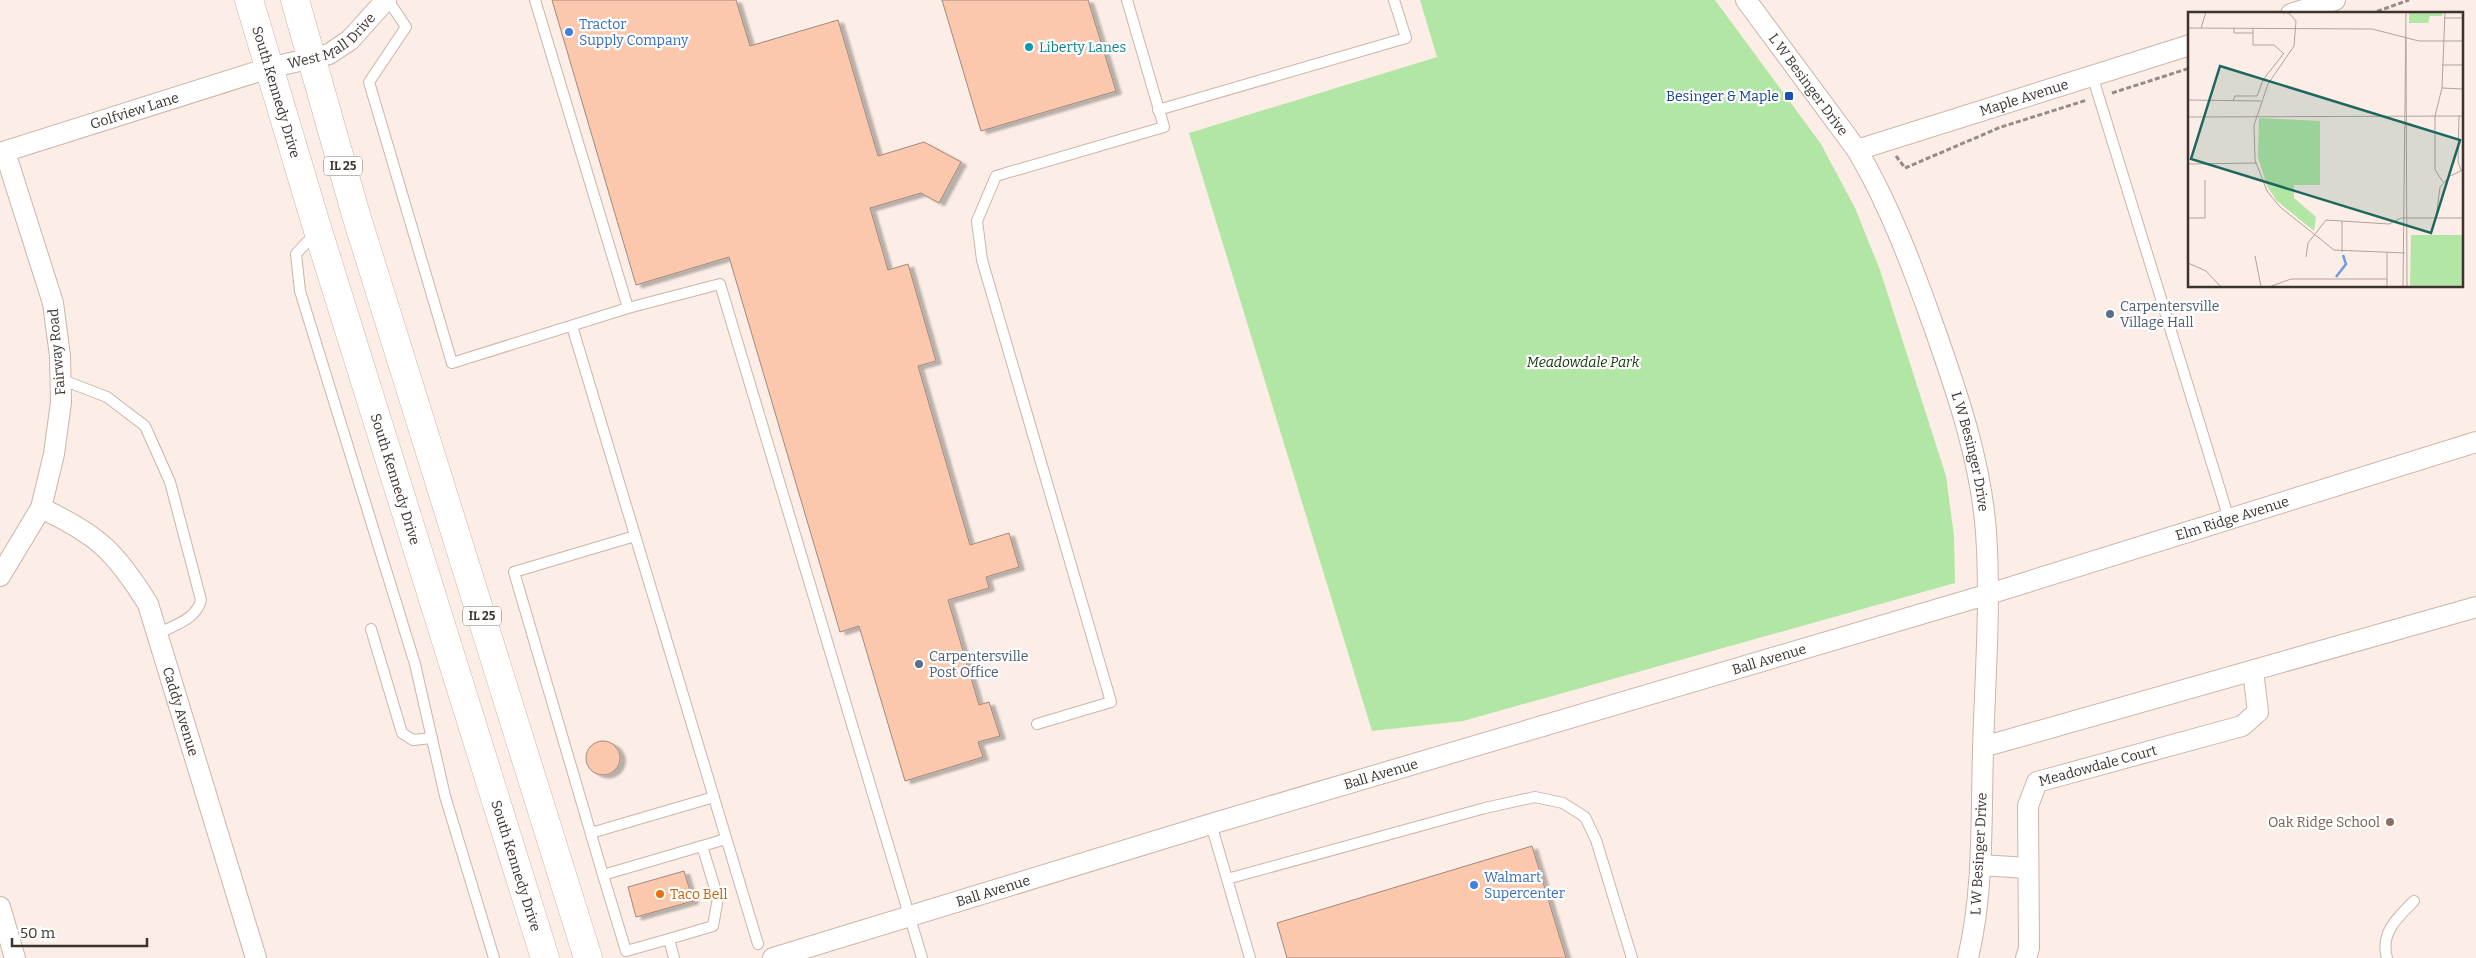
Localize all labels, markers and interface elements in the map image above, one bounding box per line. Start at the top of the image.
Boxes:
street label: West Mall Drive [286,9,379,72]
inset map [2188,12,2464,288]
place label: Tractor Supply Company [579,16,689,49]
street label: South Kennedy Drive [249,24,304,160]
marker: Tractor Supply Company [563,26,575,38]
street label: L W Besinger Drive [1765,30,1852,139]
place label: Liberty Lanes [1039,39,1126,56]
marker: Liberty Lanes [1023,41,1035,53]
street label: Maple Avenue [1977,75,2070,119]
place label: Besinger & Maple [1666,88,1779,105]
street label: Golfview Lane [88,89,181,132]
marker: Besinger & Maple [1783,90,1795,102]
road number: IL 25 [324,157,362,176]
place label: Carpentersville Village Hall [2120,298,2219,331]
street label: Fairway Road [45,308,69,396]
marker: Carpentersville Village Hall [2104,308,2116,320]
park label: Meadowdale Park [1527,354,1640,371]
street label: L W Besinger Drive [1948,389,1992,513]
street label: South Kennedy Drive [367,411,424,547]
street label: Elm Ridge Avenue [2173,492,2291,544]
road number: IL 25 [463,606,501,626]
street label: Ball Avenue [1730,640,1808,678]
place label: Carpentersville Post Office [929,648,1028,681]
marker: Carpentersville Post Office [913,658,925,670]
street label: Caddy Avenue [159,665,202,758]
street label: Meadowdale Court [2037,741,2159,790]
street label: Ball Avenue [1342,755,1420,793]
street label: L W Besinger Drive [1967,792,1991,916]
street label: South Kennedy Drive [488,798,545,933]
place label: Oak Ridge School [2268,814,2380,831]
marker: Oak Ridge School [2384,816,2396,828]
place label: Walmart Supercenter [1484,869,1565,902]
street label: Ball Avenue [954,871,1032,910]
marker: Walmart Supercenter [1468,879,1480,891]
place label: Taco Bell [670,886,727,903]
marker: Taco Bell [654,888,666,900]
scale bar [12,916,148,948]
text: 50 m [20,924,56,942]

